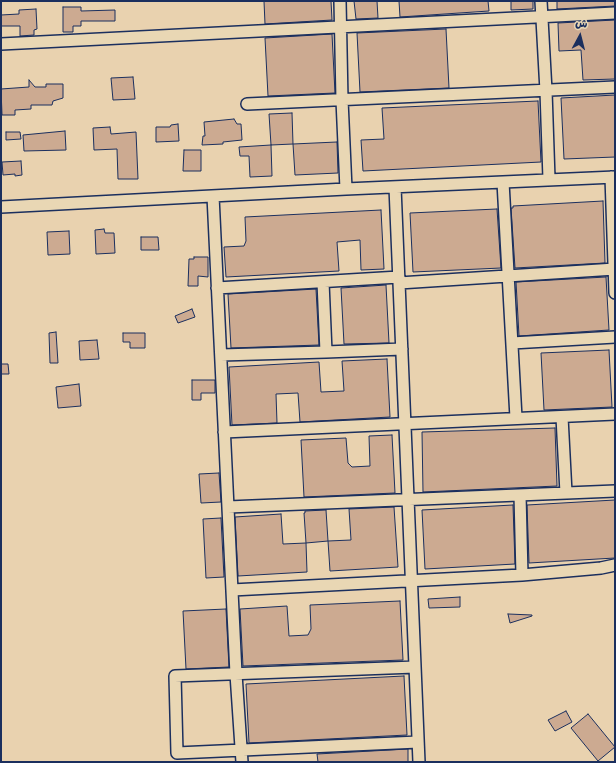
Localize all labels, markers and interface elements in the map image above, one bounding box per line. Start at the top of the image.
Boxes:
north arrow [560,16,600,56]
text: ش [575,16,588,32]

